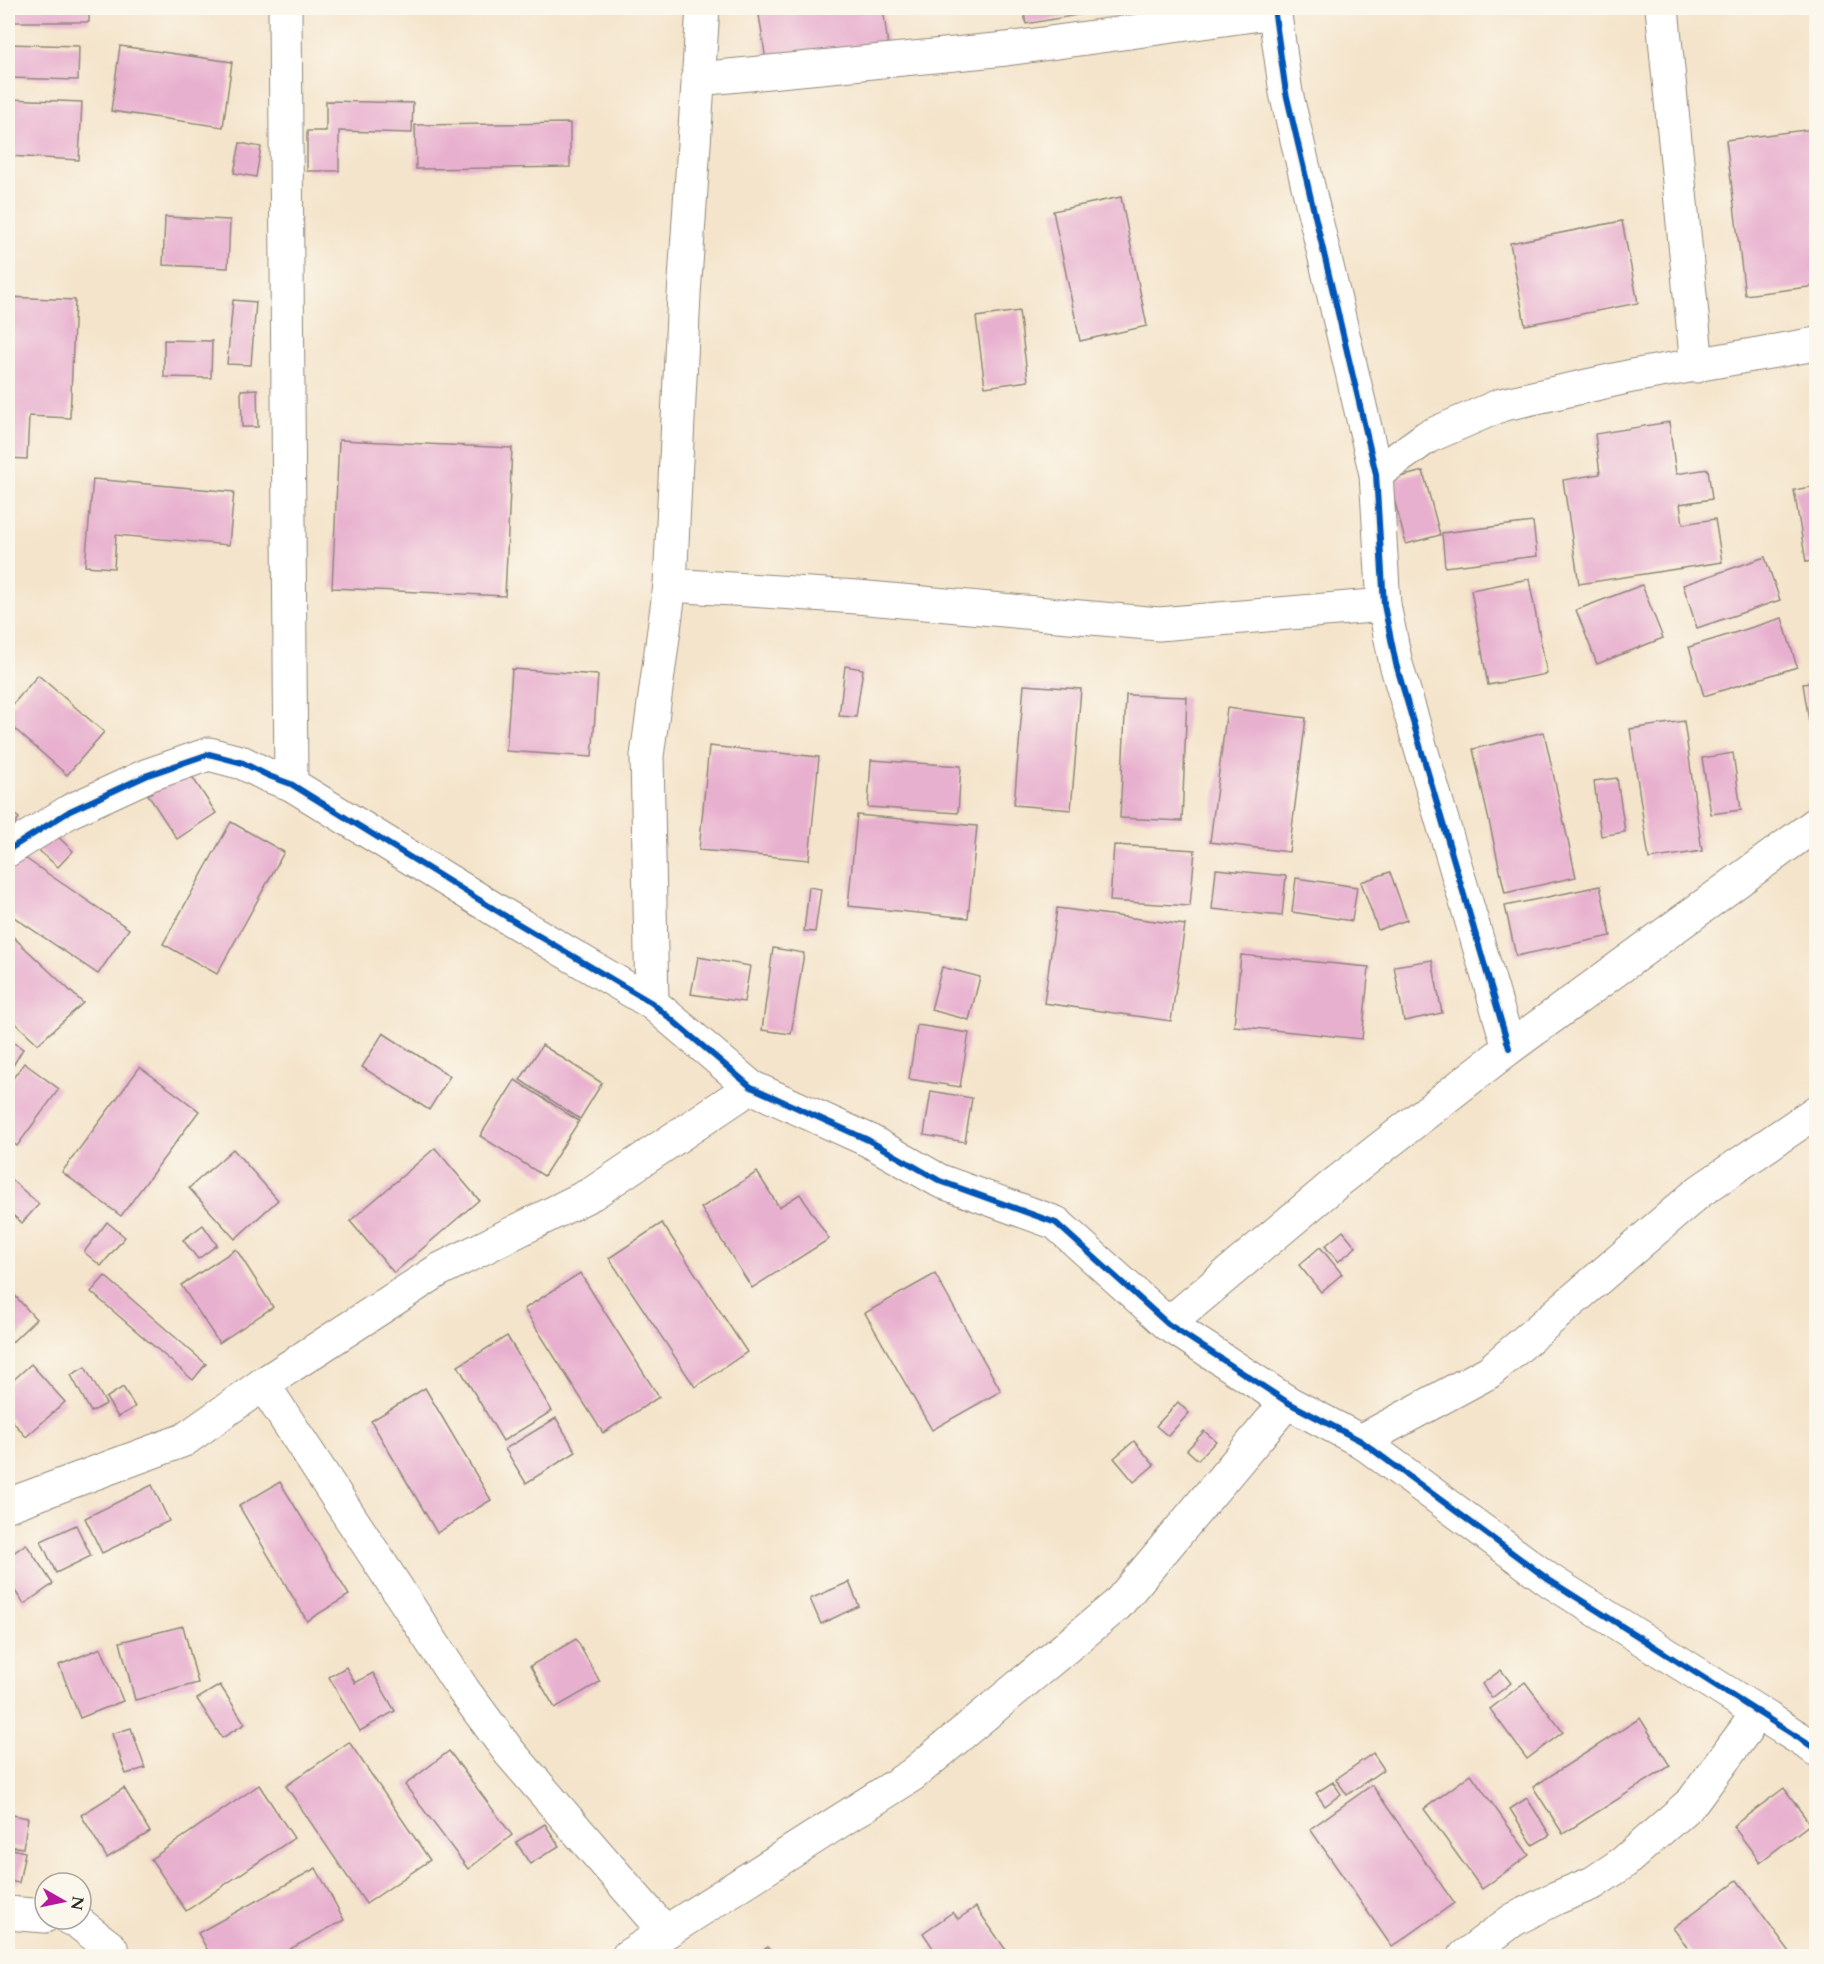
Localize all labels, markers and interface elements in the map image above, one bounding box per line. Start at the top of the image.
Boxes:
north arrow [33,1871,93,1931]
text: N [65,1895,89,1912]

